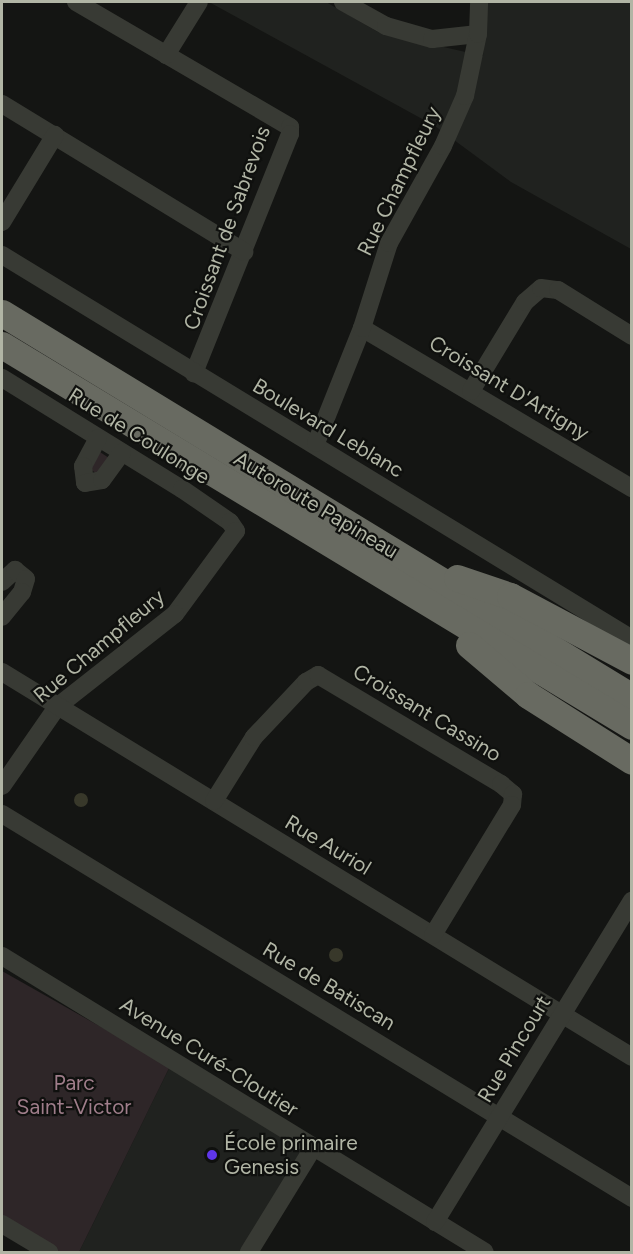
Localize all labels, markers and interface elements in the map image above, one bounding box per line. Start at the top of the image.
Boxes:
street label: Rue Champfleury [352,102,446,260]
street label: Croissant de Sabrevois [178,123,276,333]
street label: Croissant D'Artigny [424,330,594,446]
street label: Boulevard Leblanc [248,373,408,483]
street label: Rue de Coulonge [64,382,214,490]
street label: Autoroute Papineau [229,446,403,564]
street label: Rue Champfleury [28,584,170,708]
street label: Croissant Cassino [348,659,506,767]
street label: Rue Auriol [280,809,376,881]
street label: Rue de Batiscan [258,936,400,1036]
street label: Rue Pincourt [472,991,556,1107]
street label: Avenue Curé-Cloutier [115,992,303,1122]
park label: Parc Saint-Victor [17,1070,131,1120]
place label: École primaire Genesis [224,1130,358,1180]
marker: École primaire Genesis [205,1148,219,1162]

